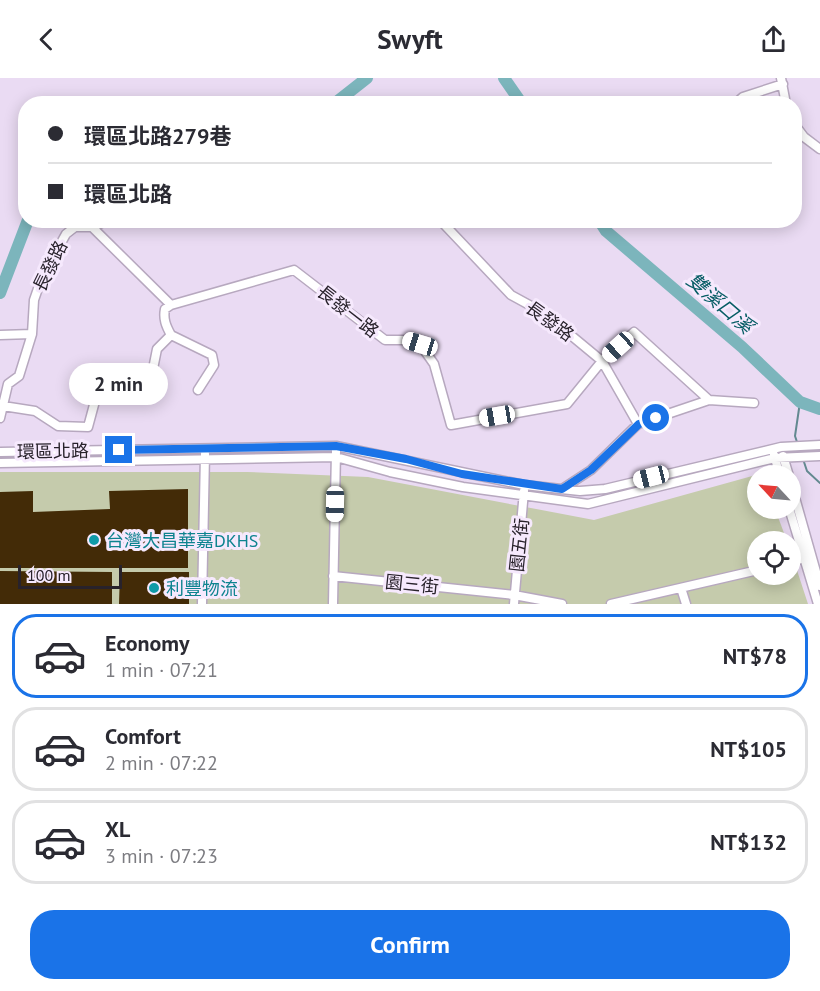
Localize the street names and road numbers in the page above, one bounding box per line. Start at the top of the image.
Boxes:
street label: 長發路 [28,237,72,295]
street label: 長發一路 [313,280,383,342]
street label: 長發路 [521,296,579,346]
street label: 環區北路 [17,439,89,463]
street label: 園五街 [505,517,533,573]
street label: 園三街 [384,570,440,598]

